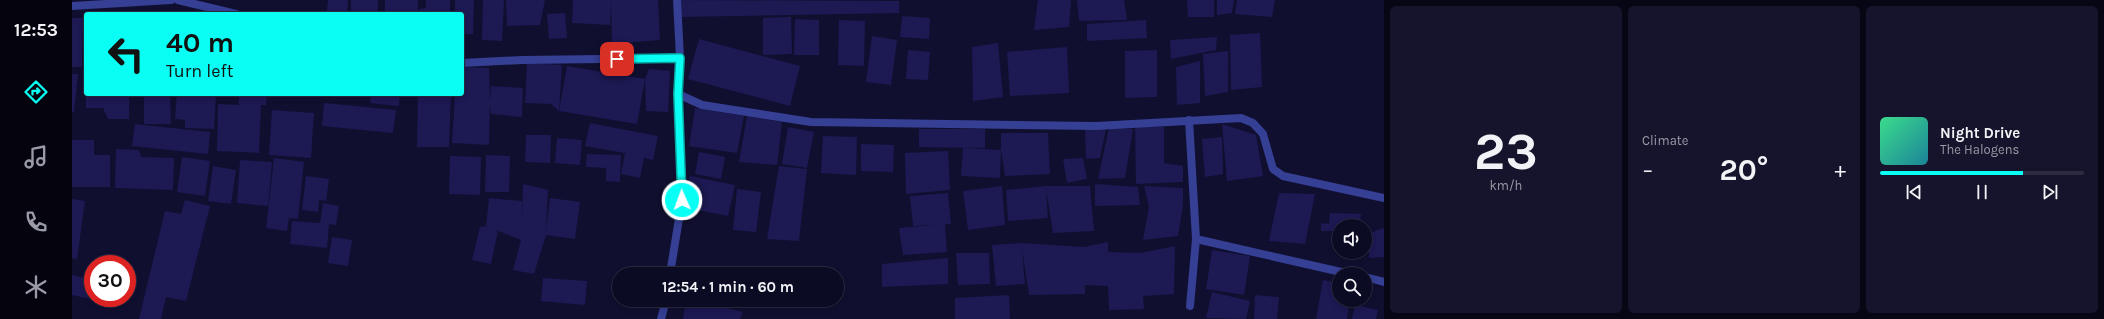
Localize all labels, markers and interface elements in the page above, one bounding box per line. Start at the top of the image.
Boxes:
text: 12:53 [14,19,58,41]
text: 40 m [166,26,234,59]
icon: left [100,28,152,80]
pin [600,42,634,76]
icon: arrive [606,48,628,70]
text: Turn left [166,60,234,82]
icon: directions [22,78,50,106]
text: 23 [1474,121,1538,182]
text: Night Drive [1940,124,2020,142]
text: Climate [1642,133,1688,148]
text: The Halogens [1940,142,2019,157]
icon: music [22,143,50,171]
text: 20° [1720,152,1768,188]
text: − [1642,157,1654,183]
text: + [1834,157,1846,183]
text: km/h [1490,178,1522,193]
position arrow [661,179,703,221]
icon: previous [1903,181,1925,203]
icon: pause [1971,181,1993,203]
icon: next [2039,181,2061,203]
icon: phone [22,208,50,236]
map controls [1332,219,1372,307]
button: sound [1332,219,1372,259]
speed limit sign: 30 [84,255,136,307]
button: search [1332,267,1372,307]
icon: climate [22,273,50,301]
text: 12:54 · 1 min · 60 m [662,278,794,296]

